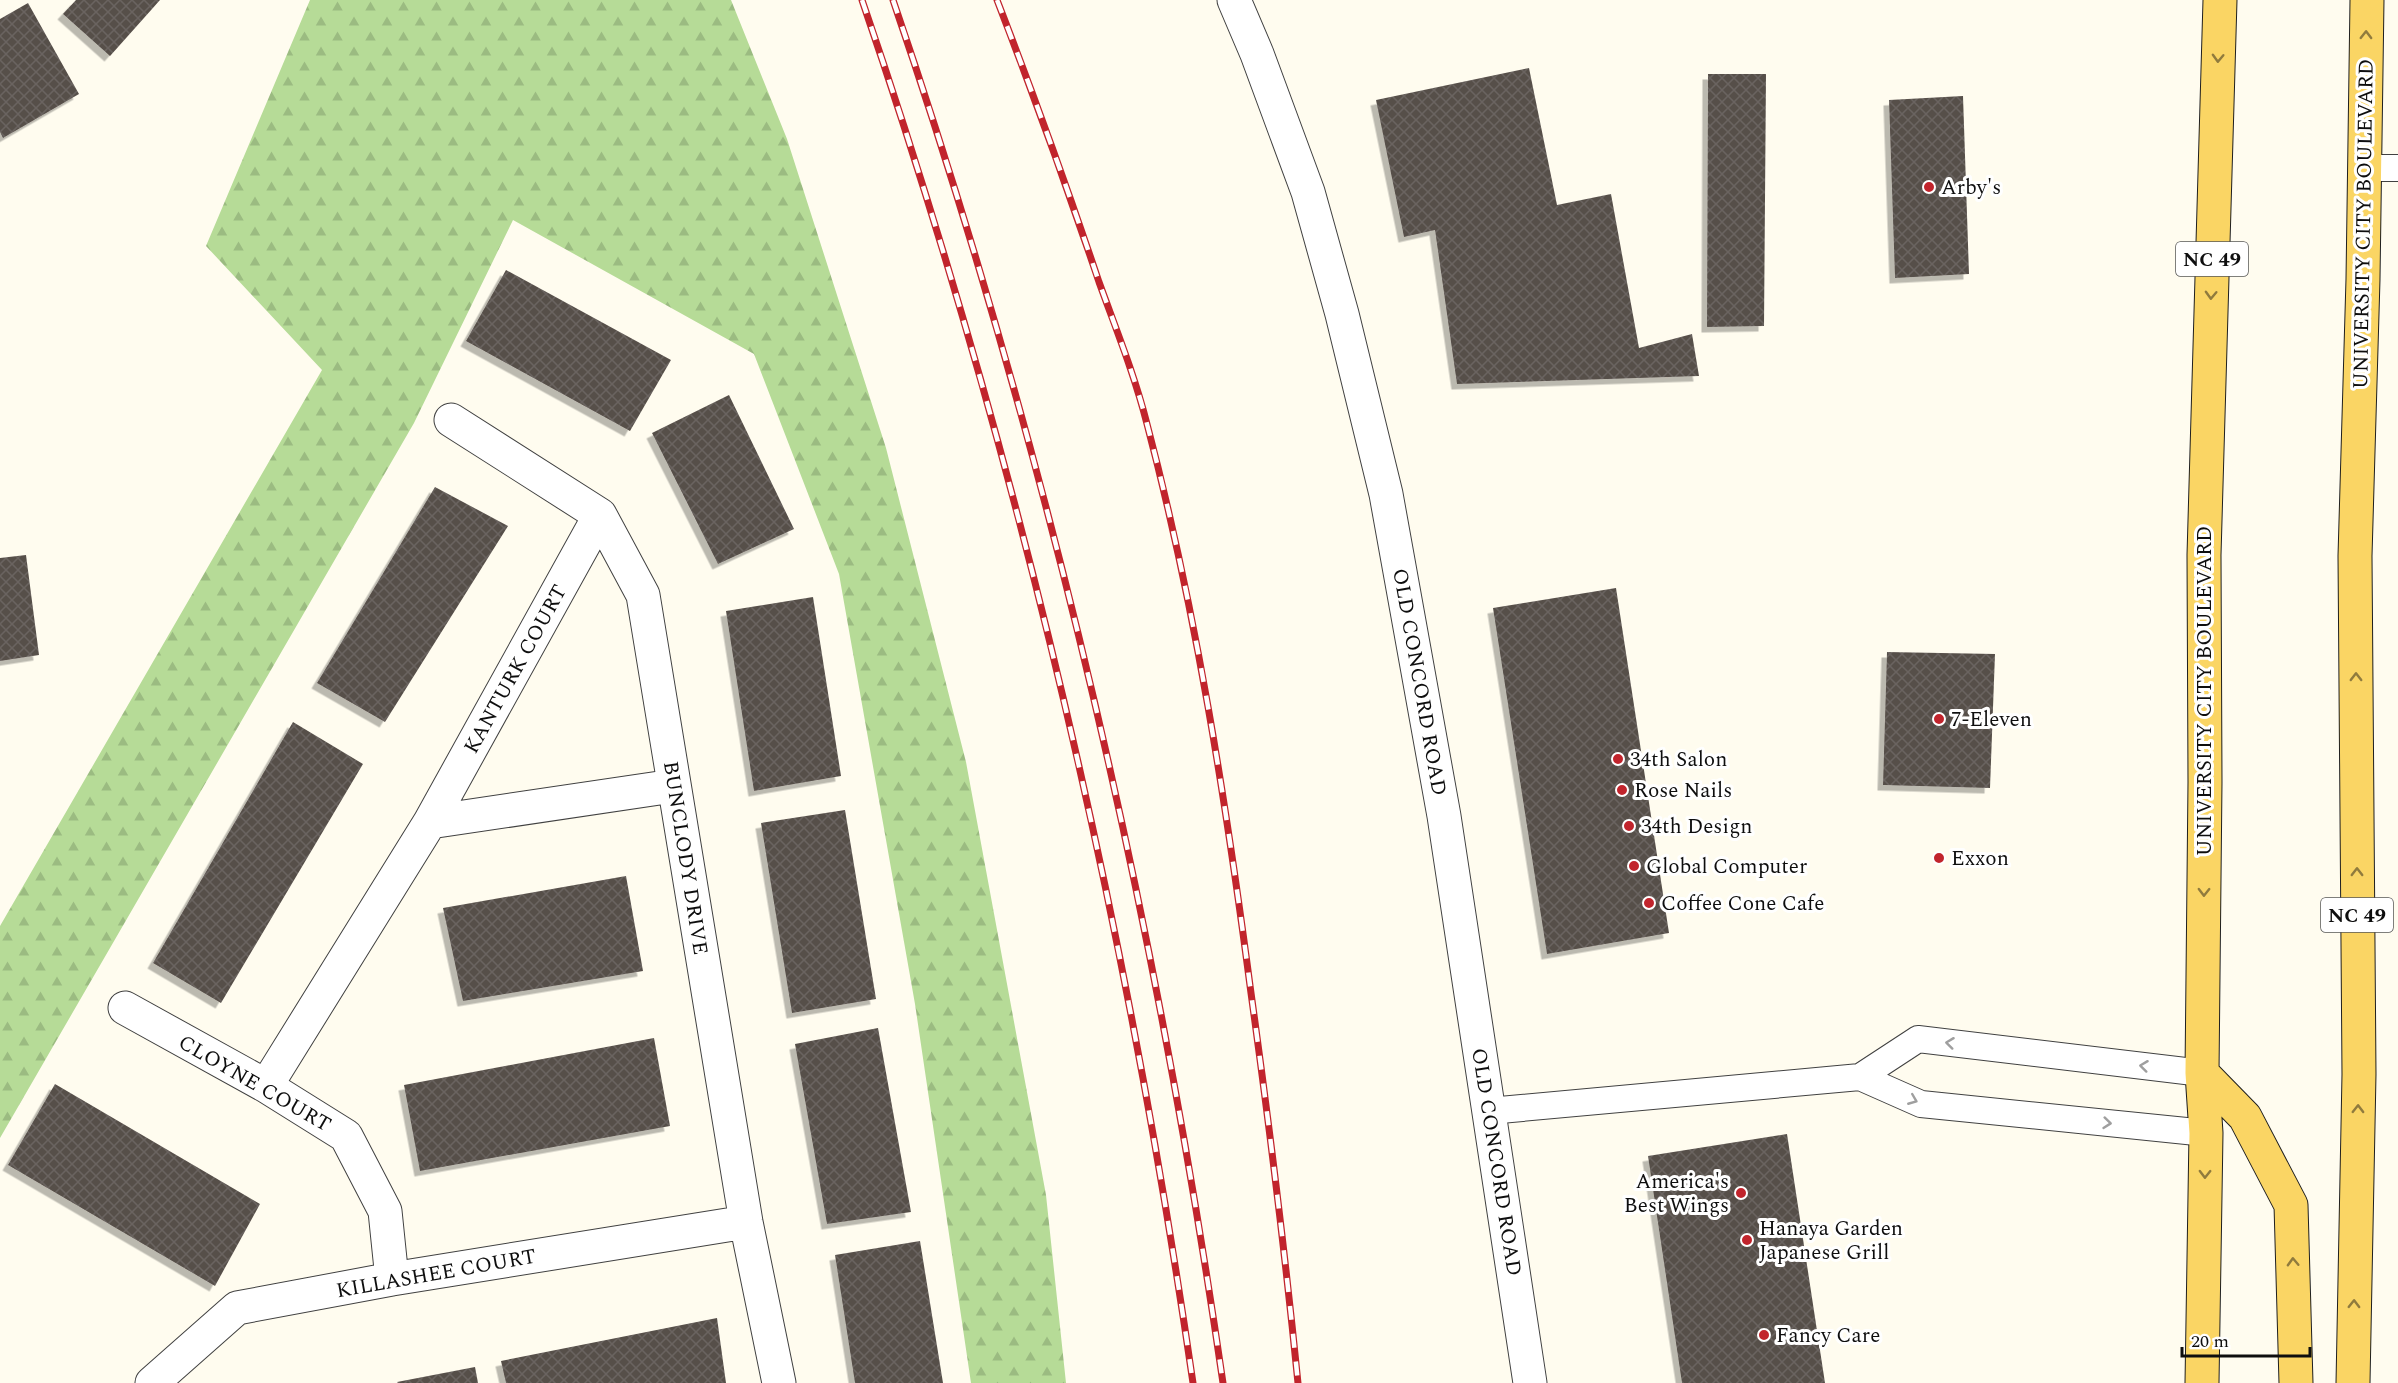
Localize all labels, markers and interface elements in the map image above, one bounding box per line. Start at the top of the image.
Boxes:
one-way arrow [2360,30,2373,39]
one-way arrow [2212,54,2224,63]
street label: UNIVERSITY CITY BOULEVARD [2345,59,2383,390]
place label: Arby's [1941,172,2001,204]
marker: Arby's [1922,180,1936,194]
road number: NC 49 [2176,242,2248,276]
one-way arrow [2205,291,2217,300]
street label: UNIVERSITY CITY BOULEVARD [2189,526,2221,856]
street label: OLD CONCORD ROAD [1383,566,1455,798]
street label: KANTURK COURT [456,579,576,760]
one-way arrow [2350,672,2362,681]
place label: 7-Eleven [1951,704,2032,736]
marker: 7-Eleven [1932,712,1946,726]
place label: 34th Salon [1630,744,1727,776]
marker: 34th Salon [1611,752,1625,766]
street label: BUNCLODY DRIVE [654,759,716,957]
place label: Rose Nails [1634,775,1732,807]
marker: Rose Nails [1615,783,1629,797]
place label: 34th Design [1641,811,1752,843]
marker: 34th Design [1622,819,1636,833]
place label: Exxon [1951,843,2009,875]
place label: Global Computer [1646,851,1807,883]
marker: Exxon [1932,851,1946,865]
marker: Global Computer [1627,859,1641,873]
one-way arrow [2351,867,2363,876]
place label: Coffee Cone Cafe [1661,888,1824,920]
one-way arrow [2198,888,2210,897]
marker: Coffee Cone Cafe [1642,896,1656,910]
road number: NC 49 [2321,898,2393,932]
street label: CLOYNE COURT [172,1027,337,1141]
one-way arrow [1946,1037,1955,1050]
street label: OLD CONCORD ROAD [1462,1046,1530,1278]
one-way arrow [2140,1061,2149,1073]
one-way arrow [1907,1093,1918,1105]
one-way arrow [2352,1104,2364,1113]
one-way arrow [2102,1116,2111,1129]
place label: America's Best Wings [1624,1166,1729,1222]
one-way arrow [2199,1169,2212,1178]
marker: America's Best Wings [1734,1186,1748,1200]
place label: Hanaya Garden Japanese Grill [1759,1213,1903,1269]
marker: Hanaya Garden Japanese Grill [1740,1233,1754,1247]
street label: KILLASHEE COURT [334,1241,539,1307]
one-way arrow [2287,1257,2299,1266]
one-way arrow [2348,1299,2361,1308]
place label: Fancy Care [1776,1320,1880,1352]
scale bar [2182,1320,2310,1358]
marker: Fancy Care [1757,1328,1771,1342]
text: 20 m [2191,1328,2229,1355]

